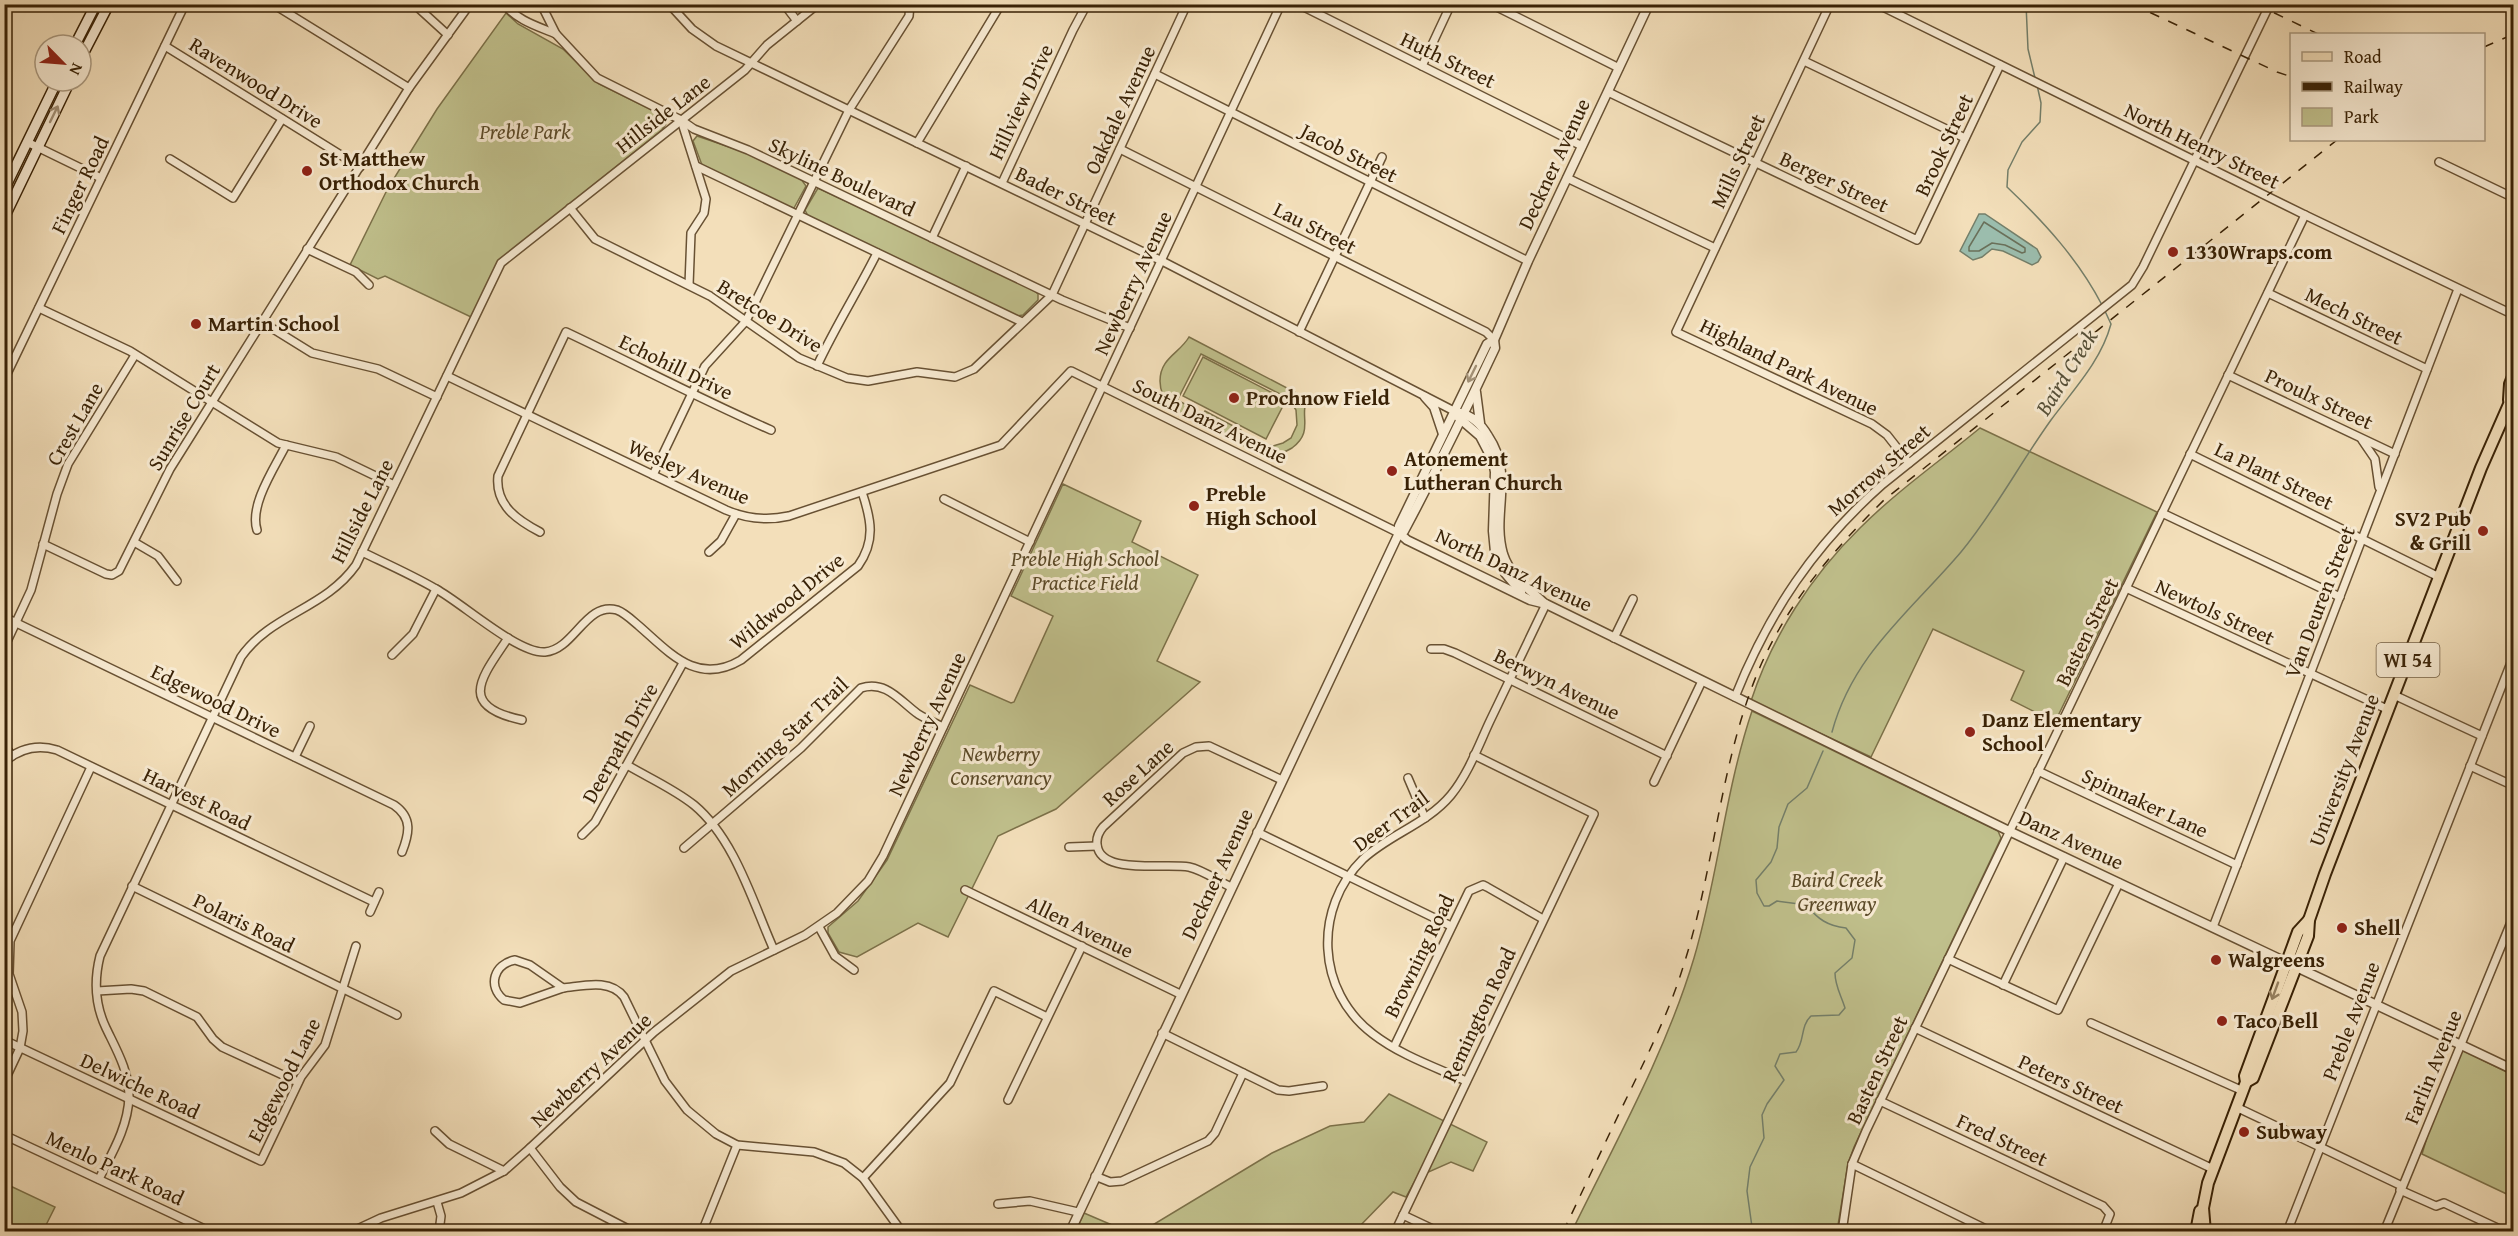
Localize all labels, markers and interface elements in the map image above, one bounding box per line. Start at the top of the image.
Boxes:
street label: Huth Street [1395,23,1501,96]
street label: Ravenwood Drive [183,29,329,136]
north arrow [33,33,93,93]
legend [2290,33,2485,141]
street label: Hillview Drive [980,39,1061,165]
street label: Oakdale Avenue [1076,40,1163,180]
text: Road [2344,43,2382,70]
text: N [63,59,90,80]
street label: Hillside Lane [608,66,717,161]
text: Railway [2344,73,2403,100]
street label: Brook Street [1906,88,1981,201]
street label: Deckner Avenue [1510,93,1598,235]
street label: North Henry Street [2119,94,2286,197]
text: Park [2344,103,2380,130]
one-way arrow [49,106,60,124]
street label: Mills Street [1702,108,1773,213]
street label: Jacob Street [1293,114,1404,191]
park label: Preble Park [478,116,571,147]
street label: Skyline Boulevard [764,129,921,224]
street label: Finger Road [43,130,117,239]
place label: St Matthew Orthodox Church [319,143,480,198]
street label: Berger Street [1775,143,1894,221]
street label: Bader Street [1010,158,1123,234]
marker: St Matthew Orthodox Church [300,164,314,178]
street label: Lau Street [1268,193,1363,262]
street label: Newberry Avenue [1086,205,1180,360]
place label: 1330Wraps.com [2185,236,2332,267]
marker: 1330Wraps.com [2166,245,2180,259]
street label: Bretcoe Drive [712,271,829,360]
street label: Mech Street [2300,278,2409,353]
place label: Martin School [208,308,340,339]
street label: Highland Park Avenue [1695,310,1884,423]
marker: Martin School [189,317,203,331]
water label: Baird Creek [2026,322,2106,422]
street label: Echohill Drive [614,326,739,408]
street label: Sunrise Court [139,357,228,476]
street label: Proulx Street [2260,360,2379,437]
one-way arrow [1466,365,1478,382]
street label: South Danz Avenue [1127,370,1293,472]
street label: Crest Lane [38,376,111,471]
place label: Prochnow Field [1246,382,1390,413]
marker: Prochnow Field [1227,391,1241,405]
street label: Morrow Street [1820,416,1938,523]
street label: Wesley Avenue [623,431,755,512]
street label: La Plant Street [2210,433,2339,518]
place label: Atonement Lutheran Church [1404,443,1563,498]
street label: Hillside Lane [322,453,401,568]
marker: Atonement Lutheran Church [1385,464,1399,478]
place label: Preble High School [1206,478,1317,533]
marker: Preble High School [1187,499,1201,513]
place label: SV2 Pub & Grill [2395,503,2471,558]
street label: North Danz Avenue [1431,520,1598,620]
street label: Van Deuren Street [2276,521,2363,682]
marker: SV2 Pub & Grill [2476,524,2490,538]
park label: Preble High School Practice Field [1010,543,1159,598]
street label: Wildwood Drive [723,544,851,657]
street label: Newtols Street [2150,570,2281,653]
street label: Basten Street [2047,572,2126,691]
street label: Berwyn Avenue [1489,640,1626,728]
road number: WI 54 [2376,643,2440,677]
street label: Newberry Avenue [880,646,974,801]
street label: Edgewood Drive [146,656,287,745]
street label: Morning Star Trail [714,669,855,804]
street label: Deerpath Drive [574,677,666,809]
street label: University Avenue [2300,689,2387,851]
place label: Danz Elementary School [1982,704,2142,759]
marker: Danz Elementary School [1963,725,1977,739]
street label: Rose Lane [1095,732,1181,813]
park label: Newberry Conservancy [950,738,1052,793]
street label: Harvest Road [138,759,257,838]
street label: Spinnaker Lane [2077,760,2214,845]
street label: Deer Trail [1346,782,1435,859]
street label: Danz Avenue [2014,802,2129,877]
street label: Deckner Avenue [1173,803,1261,945]
park label: Baird Creek Greenway [1790,864,1883,919]
street label: Polaris Road [188,885,301,961]
street label: Allen Avenue [1022,887,1139,966]
street label: Browning Road [1375,888,1462,1023]
place label: Shell [2354,912,2401,943]
marker: Shell [2335,921,2349,935]
street label: Remington Road [1434,941,1524,1087]
place label: Walgreens [2228,944,2325,975]
marker: Walgreens [2209,953,2223,967]
street label: Preble Avenue [2314,957,2387,1085]
one-way arrow [2269,981,2280,1000]
street label: Newberry Avenue [523,1005,658,1134]
place label: Taco Bell [2234,1005,2319,1036]
street label: Farlin Avenue [2396,1005,2470,1129]
street label: Basten Street [1838,1010,1916,1129]
street label: Edgewood Lane [239,1012,328,1147]
marker: Taco Bell [2215,1014,2229,1028]
street label: Delwiche Road [75,1044,206,1127]
street label: Peters Street [2013,1046,2130,1122]
street label: Fred Street [1952,1105,2053,1174]
place label: Subway [2256,1116,2327,1147]
street label: Menlo Park Road [41,1122,190,1213]
marker: Subway [2237,1125,2251,1139]

